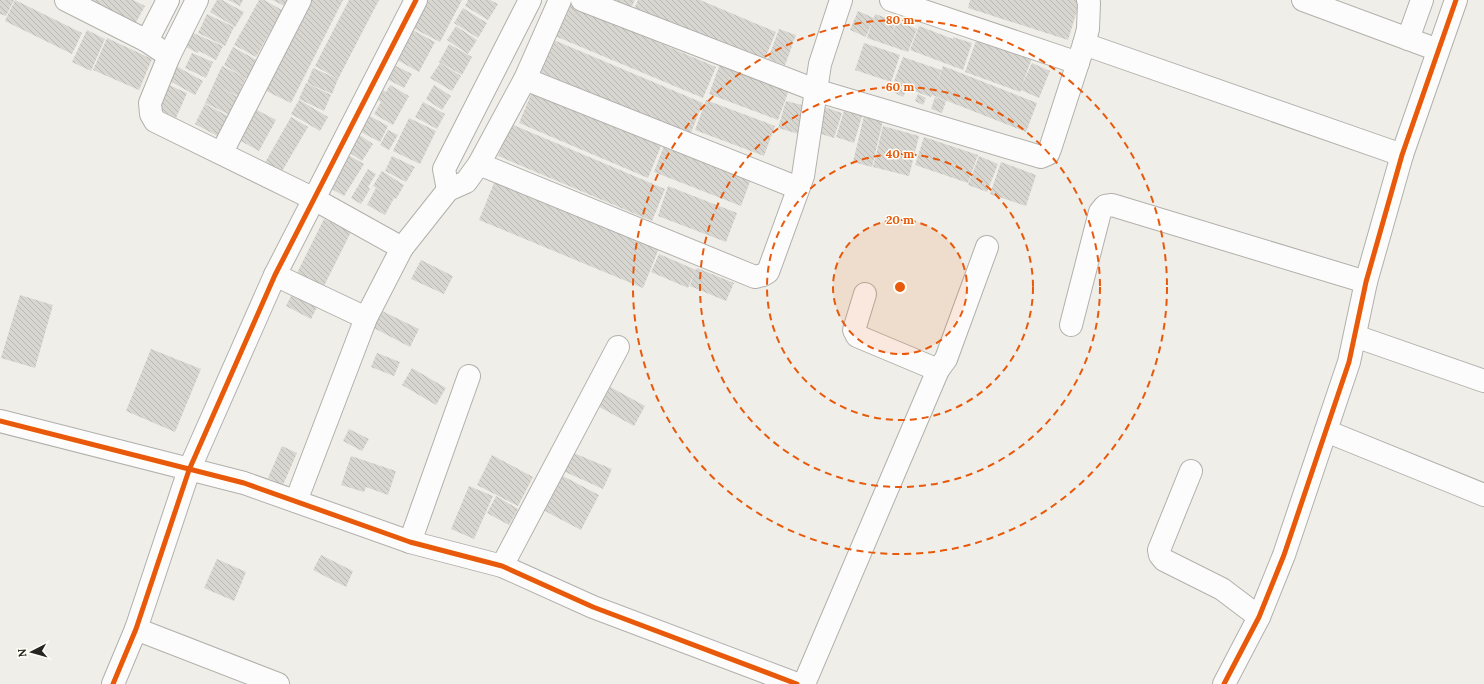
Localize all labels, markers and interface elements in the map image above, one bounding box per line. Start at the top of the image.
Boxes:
text: 80 m [886,12,914,27]
text: 60 m [886,79,914,94]
text: 40 m [886,146,914,161]
text: 20 m [886,212,914,227]
centre of rings [893,280,907,294]
north arrow [12,632,52,672]
text: N [15,648,29,658]

